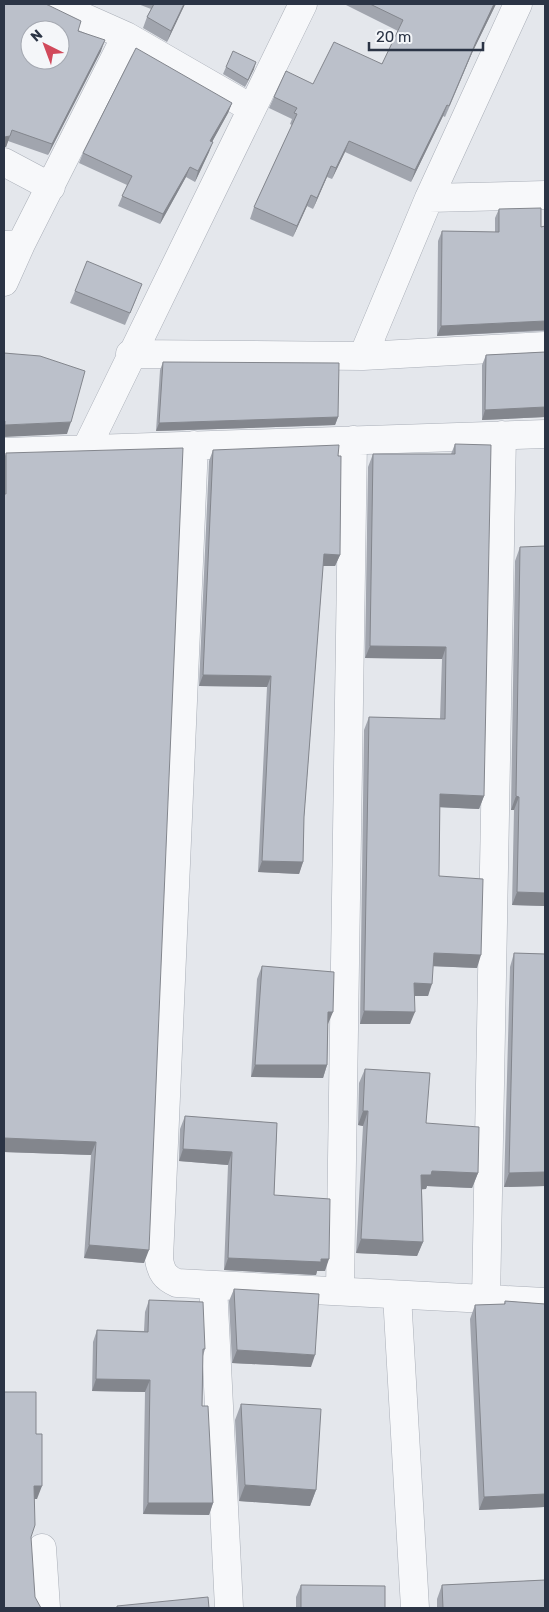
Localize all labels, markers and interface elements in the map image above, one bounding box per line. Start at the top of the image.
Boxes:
north arrow [20,20,70,70]
scale bar [369,20,483,52]
text: N [27,26,46,45]
text: 20 m [376,28,411,46]

